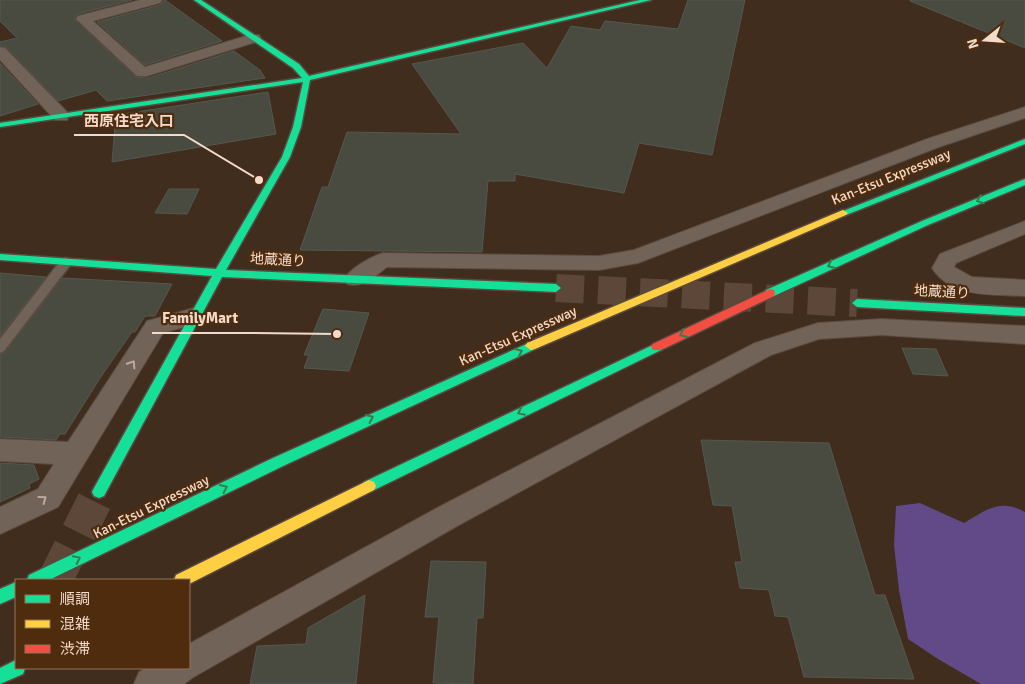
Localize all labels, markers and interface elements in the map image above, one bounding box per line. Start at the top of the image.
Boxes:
north arrow [960,15,1010,65]
text: N [963,37,983,51]
callout: 西原住宅入口 [74,105,184,135]
text: 西原住宅入口 [84,112,174,130]
street label: Kan-Etsu Expressway [829,145,953,209]
one-way arrow [976,194,984,204]
street label: 地蔵通り [250,250,306,270]
one-way arrow [827,259,836,270]
street label: 地蔵通り [914,282,970,302]
street label: Kan-Etsu Expressway [457,302,580,370]
callout: FamilyMart [152,303,248,333]
text: FamilyMart [162,309,238,327]
one-way arrow [680,328,689,338]
one-way arrow [514,347,523,358]
one-way arrow [125,360,135,369]
one-way arrow [517,405,526,416]
one-way arrow [365,414,374,425]
street label: Kan-Etsu Expressway [90,471,212,542]
one-way arrow [219,484,228,494]
one-way arrow [37,496,47,505]
one-way arrow [72,555,81,565]
legend [15,579,190,669]
text: 順調 [60,590,90,608]
text: 混雑 [60,615,90,633]
text: 渋滞 [60,640,90,658]

